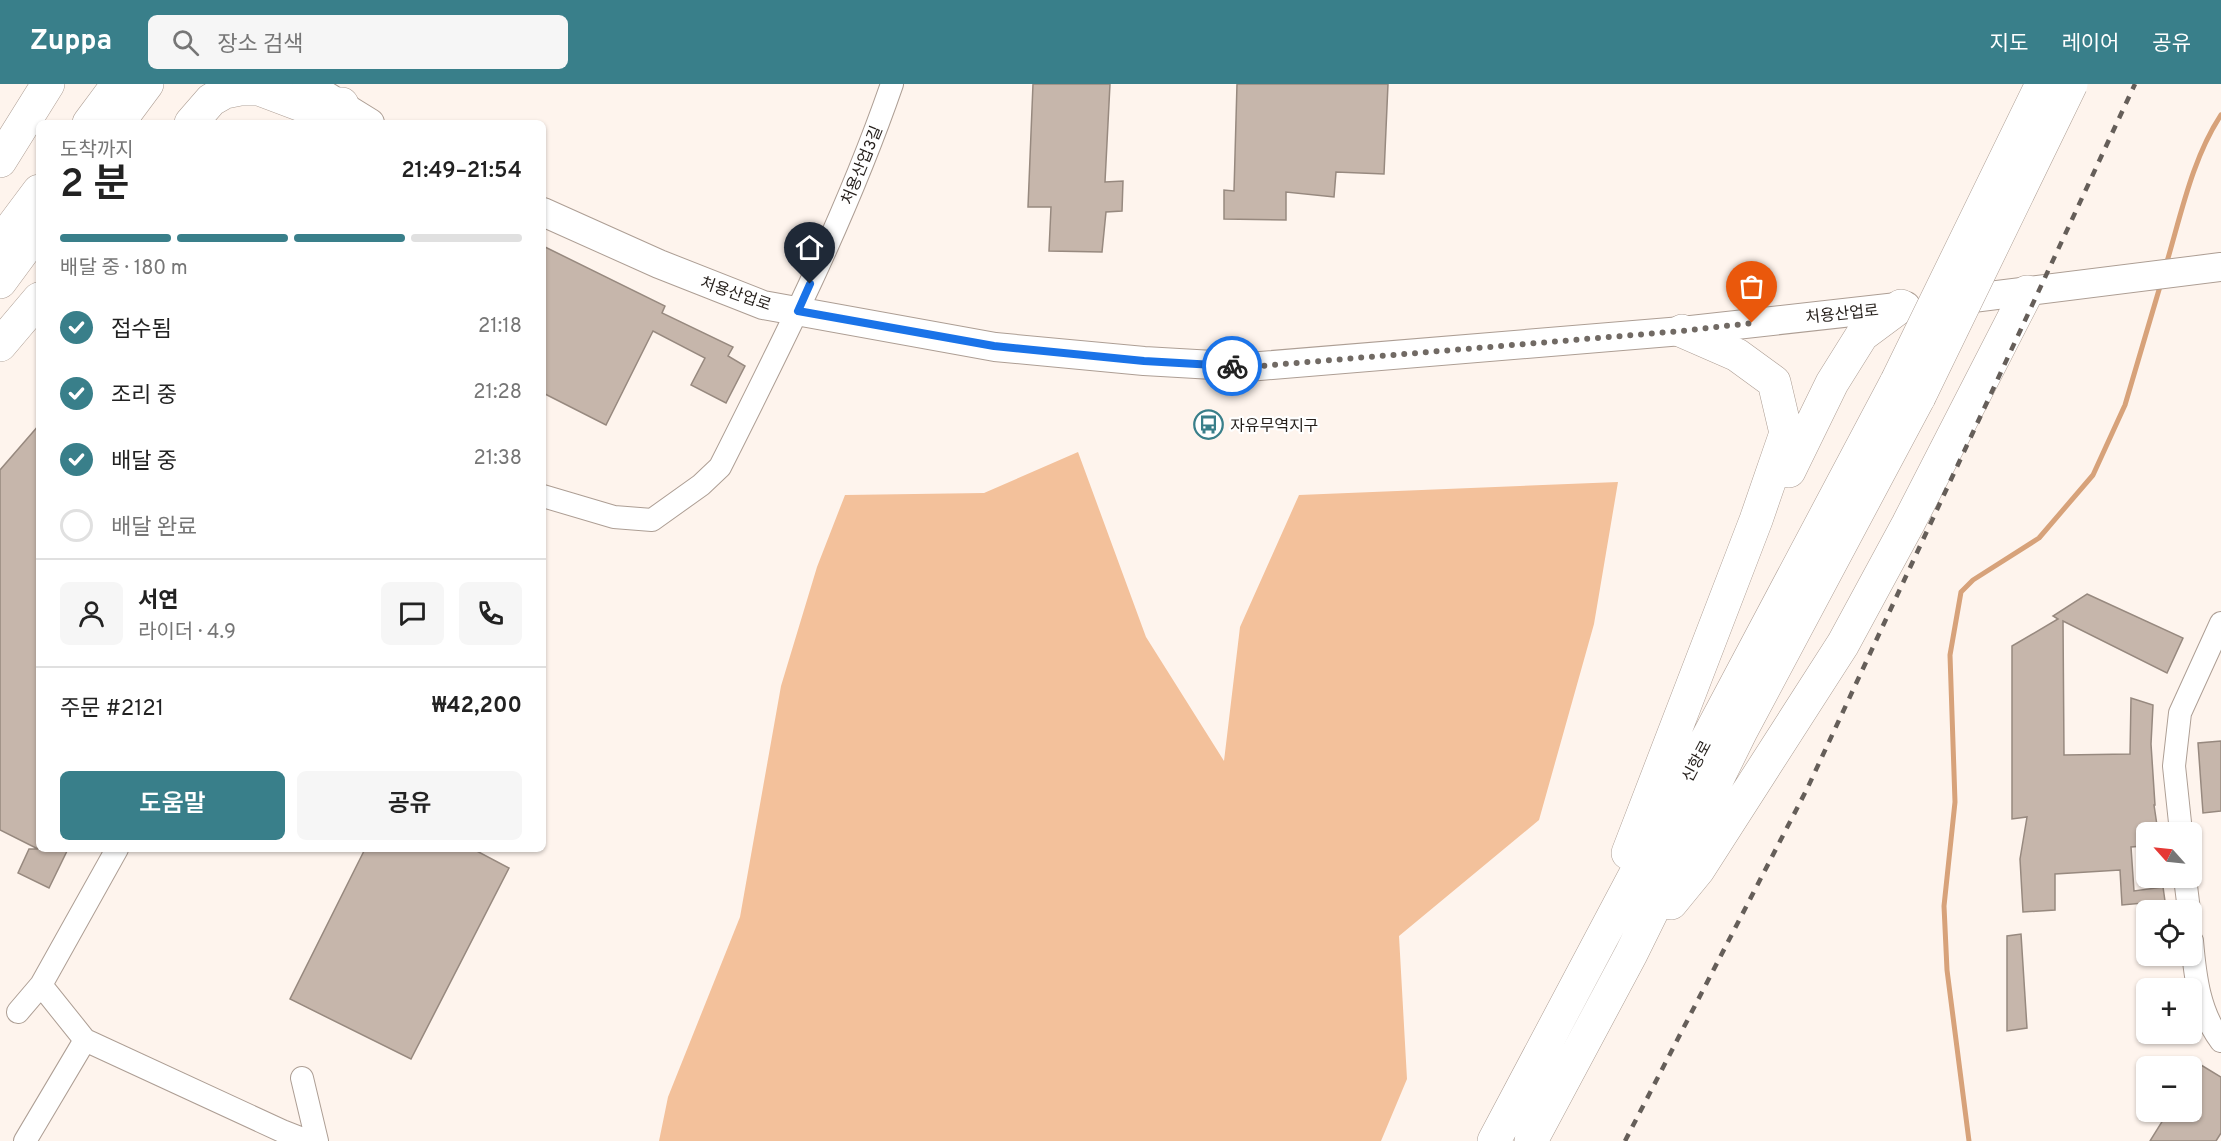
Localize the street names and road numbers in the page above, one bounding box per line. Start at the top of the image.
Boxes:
street label: 처용산업3길 [838,123,888,208]
street label: 처용산업로 [697,273,774,316]
street label: 처용산업로 [1805,301,1880,329]
street label: 신항로 [1679,738,1717,786]

